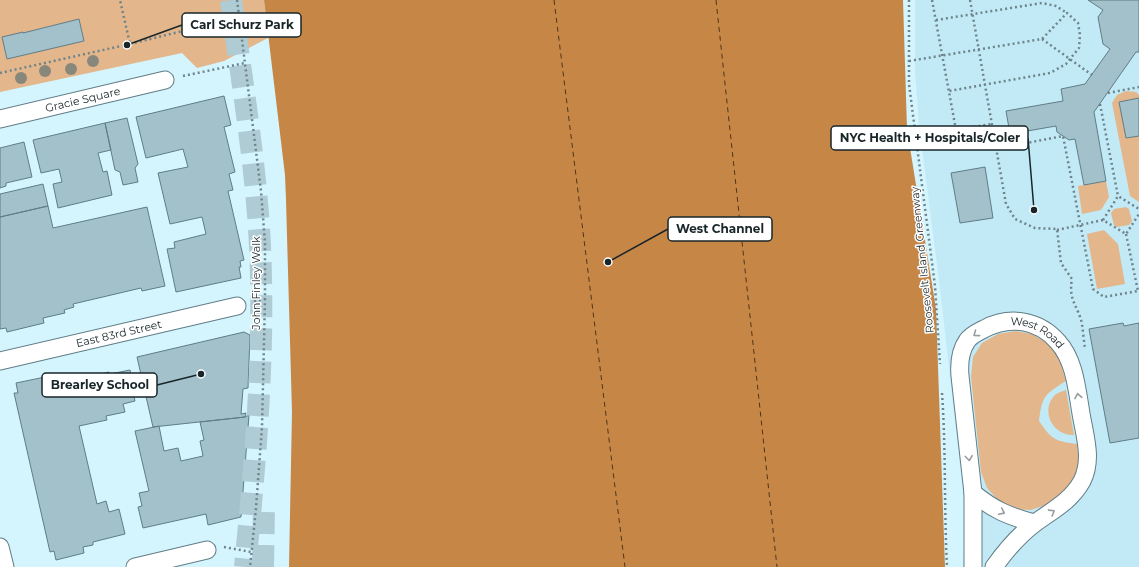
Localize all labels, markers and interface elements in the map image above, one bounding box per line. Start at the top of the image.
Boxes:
callout: Carl Schurz Park [182,13,301,37]
text: Carl Schurz Park [190,17,294,32]
street label: Gracie Square [44,84,122,115]
callout: NYC Health + Hospitals/Coler [831,126,1028,150]
text: NYC Health + Hospitals/Coler [840,130,1020,145]
street label: Roosevelt Island Greenway [907,186,937,334]
callout: West Channel [668,217,772,241]
text: West Channel [676,221,764,236]
street label: John Finley Walk [249,236,263,331]
street label: West Road [1010,314,1067,351]
street label: East 83rd Street [75,317,164,350]
one-way arrow [973,329,980,336]
callout: Brearley School [42,373,157,397]
text: Brearley School [51,377,149,392]
one-way arrow [1074,393,1083,399]
one-way arrow [964,455,973,461]
one-way arrow [997,508,1005,515]
one-way arrow [1048,509,1055,516]

